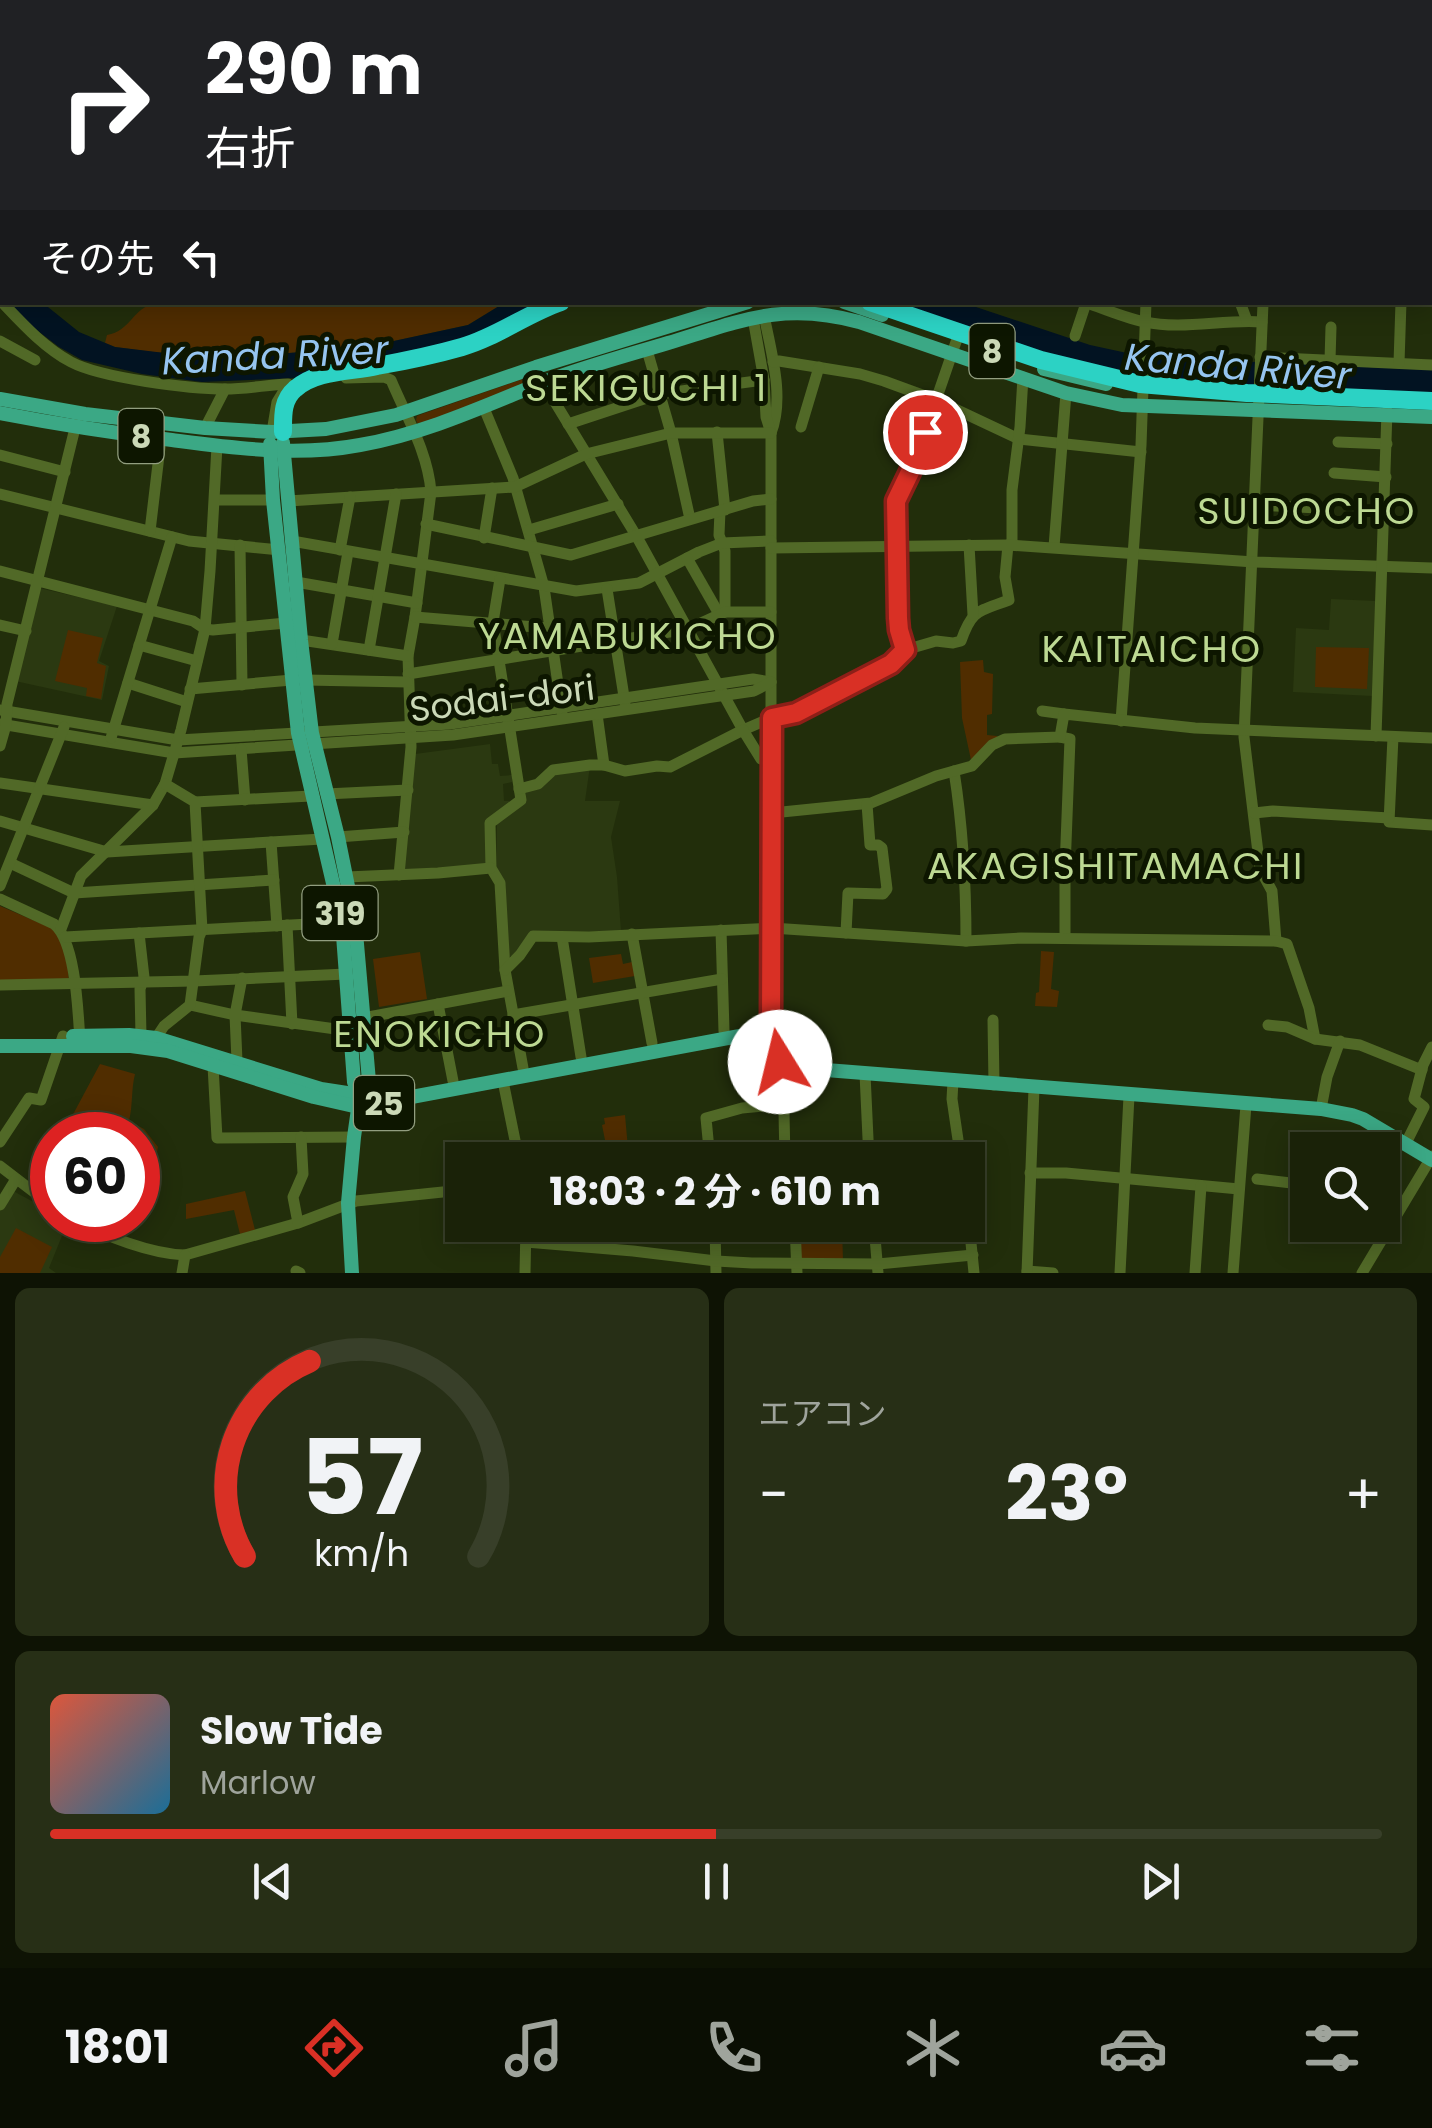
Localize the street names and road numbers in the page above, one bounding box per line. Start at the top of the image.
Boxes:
road number: 8 [970,324,1014,378]
road number: 8 [118,409,164,463]
street label: Sodai-dori [407,662,597,734]
road number: 319 [302,886,378,940]
road number: 25 [354,1076,414,1130]

